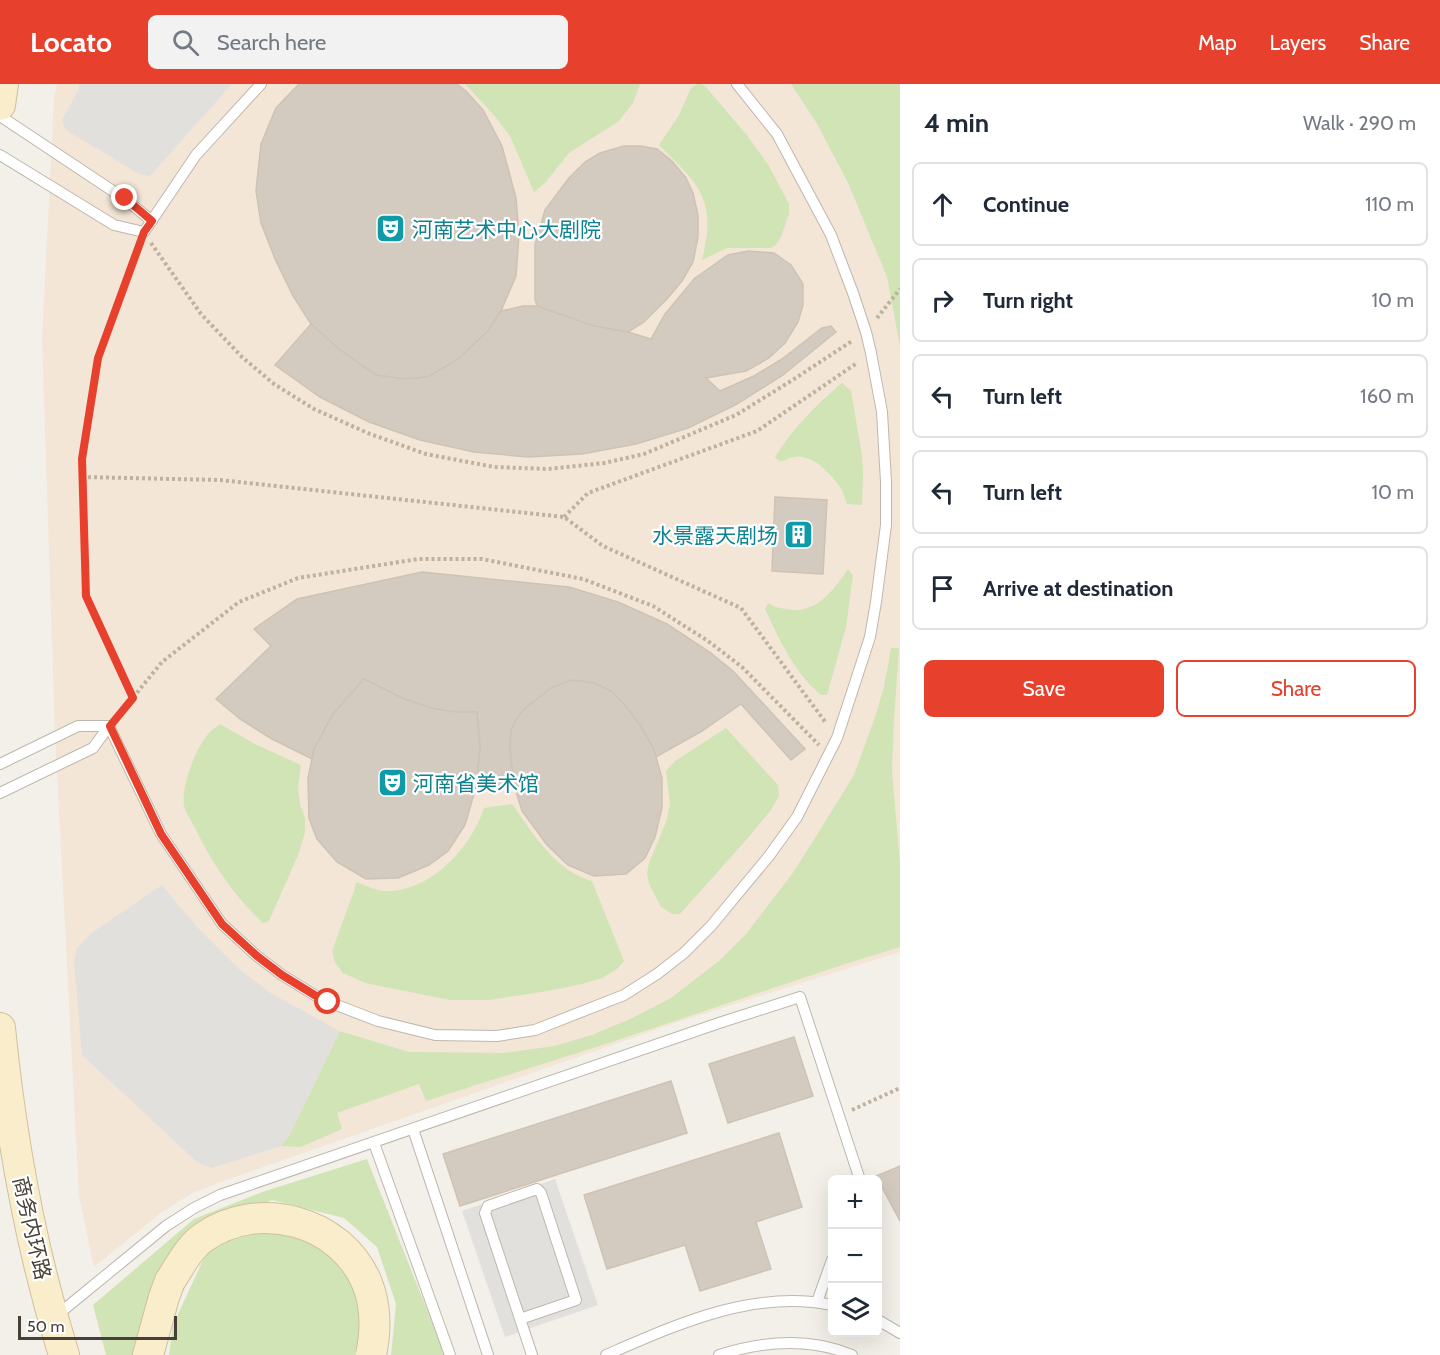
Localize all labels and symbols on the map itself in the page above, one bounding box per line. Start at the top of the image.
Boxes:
route end [111,184,137,210]
theatre icon: 河南艺术中心大剧院 [375,213,407,245]
place label: 河南艺术中心大剧院 [412,217,601,242]
building icon: 水景露天剧场 [783,519,815,551]
place label: 水景露天剧场 [652,523,778,548]
theatre icon: 河南省美术馆 [376,767,408,799]
place label: 河南省美术馆 [413,771,539,796]
route start [314,988,340,1014]
street label: 商务内环路 [8,1174,56,1282]
scale bar [18,1313,177,1340]

